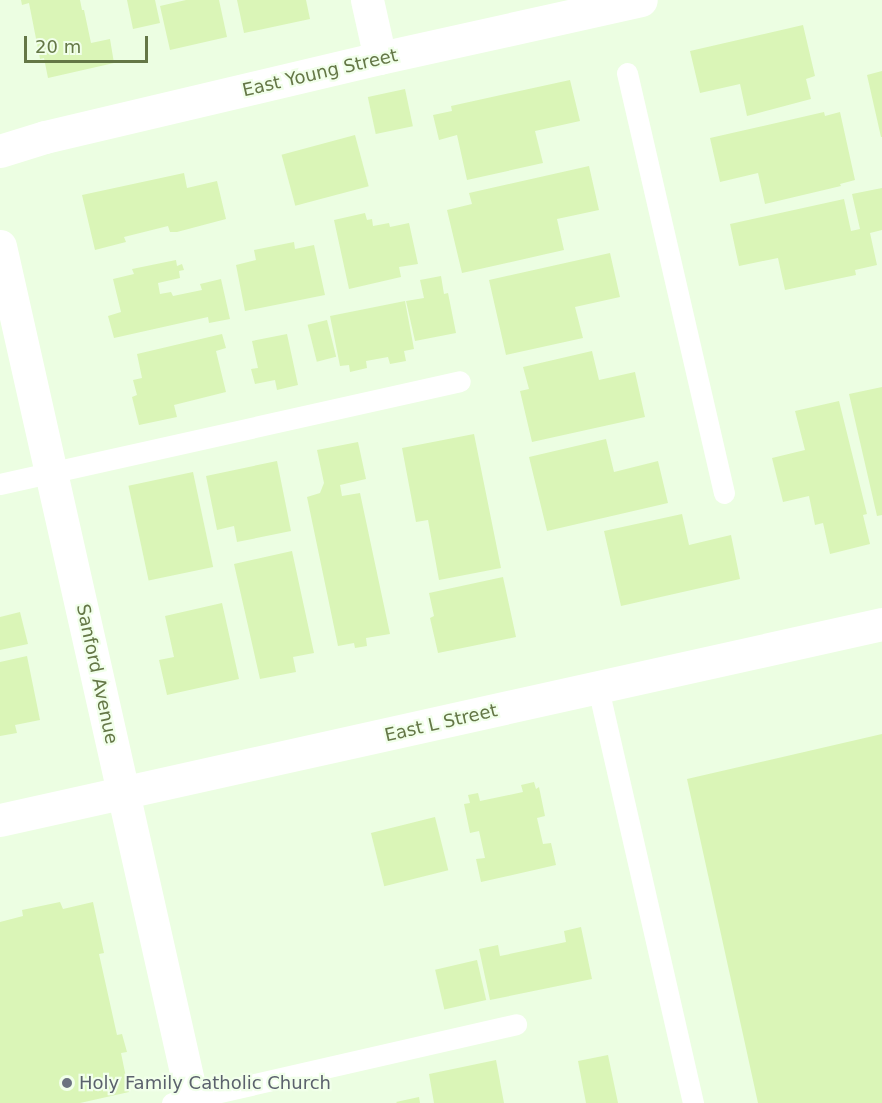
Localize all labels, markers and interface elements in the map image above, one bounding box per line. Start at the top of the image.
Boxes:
scale bar [27,24,152,62]
text: 20 m [35,36,81,57]
street label: East Young Street [240,45,400,101]
street label: Sanford Avenue [72,602,122,746]
street label: East L Street [383,700,499,746]
place label: Holy Family Catholic Church [79,1072,331,1094]
marker: Holy Family Catholic Church [60,1076,74,1090]

